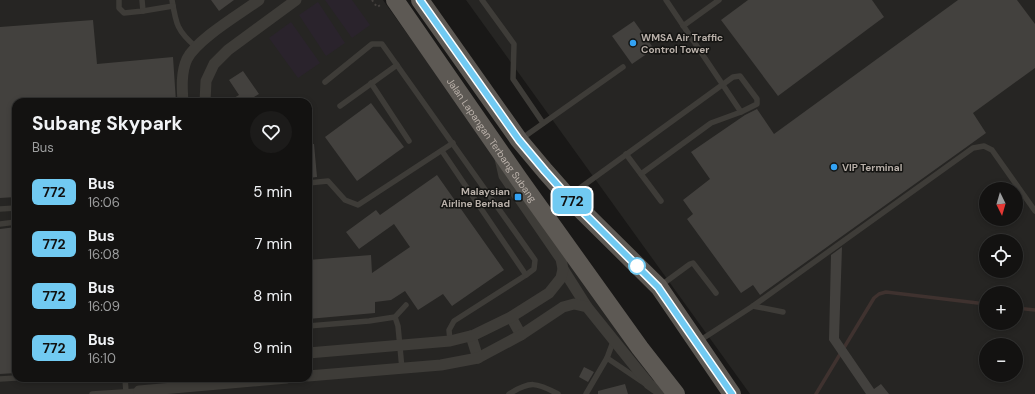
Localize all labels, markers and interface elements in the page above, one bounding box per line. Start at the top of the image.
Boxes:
place label: WMSA Air Traffic Control Tower [641,31,723,56]
marker: WMSA Air Traffic Control Tower [628,38,638,48]
street label: Jalan Lapangan Terbang Subang [444,75,540,205]
text: Subang Skypark [32,111,183,136]
button: heart [250,111,292,153]
text: Bus [32,139,54,156]
place label: VIP Terminal [842,161,903,174]
marker: VIP Terminal [829,162,839,172]
text: Bus [88,174,115,194]
text: 5 min [253,182,292,202]
north arrow [979,182,1023,226]
map controls [979,182,1023,382]
text: 772 [43,183,65,201]
place label: Malaysian Airline Berhad [441,185,510,210]
line badge: 772 [549,188,595,214]
marker: Malaysian Airline Berhad [513,192,523,202]
text: 772 [561,192,583,210]
text: 16:06 [88,194,120,211]
text: Bus [88,226,115,246]
text: 7 min [254,234,292,254]
button: locate [979,234,1023,278]
text: 772 [43,235,65,253]
text: 16:08 [88,246,120,263]
unlabelled marker [628,257,646,275]
text: Bus [88,278,115,298]
text: 8 min [253,286,292,306]
button: + [979,286,1023,330]
text: 772 [43,287,65,305]
text: 16:09 [88,298,120,315]
text: Bus [88,330,115,350]
text: 9 min [253,338,292,358]
button: − [979,338,1023,382]
text: 772 [43,339,65,357]
text: 16:10 [88,350,116,367]

